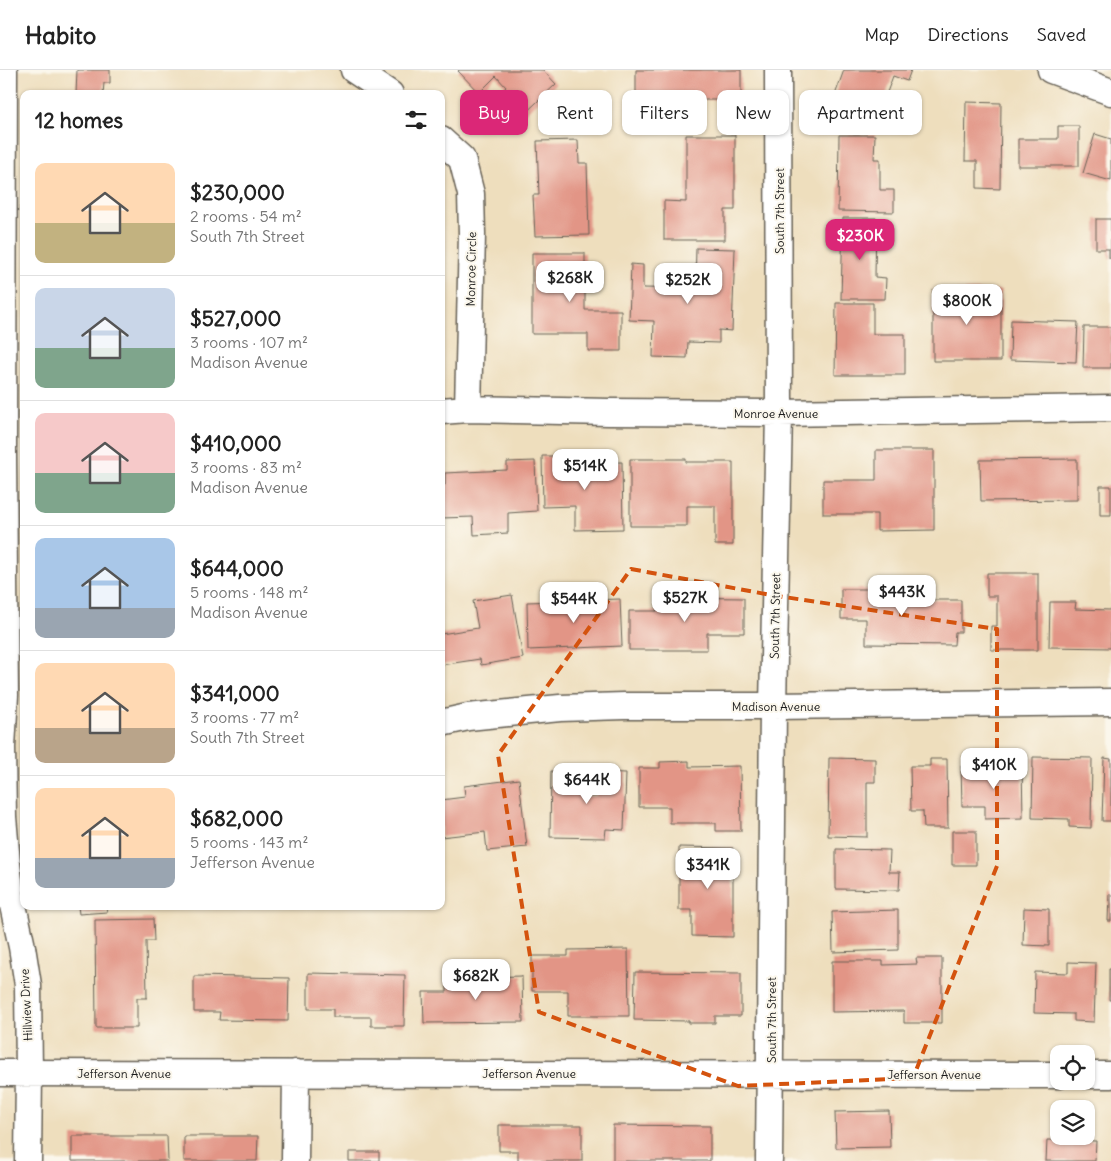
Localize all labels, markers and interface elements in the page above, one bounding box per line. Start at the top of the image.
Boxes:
text: Habito [25,20,96,50]
text: Map [864,23,899,46]
text: Directions [927,23,1009,46]
text: Saved [1037,23,1086,46]
chip: Buy [460,90,528,135]
chip: Rent [538,90,612,135]
chip: Filters [622,90,707,135]
chip: New [717,90,789,135]
chip: Apartment [799,90,922,135]
icon: filters [402,106,430,134]
text: 12 homes [35,107,123,134]
street label: South 7th Street [772,168,787,254]
text: $230,000 [190,179,285,206]
icon: home [75,183,135,243]
text: 2 rooms · 54 m² [190,206,302,226]
pin: $230K [825,218,895,261]
text: $230K [836,225,884,245]
text: South 7th Street [190,226,305,246]
street label: Monroe Circle [463,231,479,307]
pin: $268K [535,260,605,303]
pin: $252K [653,262,723,305]
text: $268K [547,267,593,287]
text: $252K [665,269,711,289]
pin: $800K [932,284,1002,326]
text: $800K [942,290,992,310]
text: $527,000 [190,305,281,332]
icon: home [75,308,135,368]
text: 3 rooms · 107 m² [190,332,308,352]
text: Madison Avenue [190,352,308,372]
street label: Monroe Avenue [734,406,818,421]
text: $410,000 [190,430,282,457]
icon: home [75,433,135,493]
pin: $514K [550,448,620,491]
text: $514K [563,455,607,475]
text: 3 rooms · 83 m² [190,457,302,477]
text: Madison Avenue [190,477,308,497]
text: $644,000 [190,555,284,582]
icon: home [75,558,135,618]
street label: South 7th Street [767,573,783,659]
pin: $443K [867,574,937,617]
pin: $527K [650,580,720,623]
text: $443K [879,581,925,601]
text: 5 rooms · 148 m² [190,582,309,602]
pin: $544K [539,582,609,624]
text: $527K [663,587,707,607]
text: $544K [551,588,597,608]
text: Madison Avenue [190,602,308,622]
text: $341,000 [190,680,280,707]
icon: home [75,683,135,743]
street label: Madison Avenue [732,699,820,714]
text: 3 rooms · 77 m² [190,707,299,727]
text: South 7th Street [190,727,305,747]
pin: $410K [959,748,1029,790]
text: $410K [972,754,1016,774]
pin: $644K [552,762,622,805]
text: $644K [564,769,610,789]
text: $682,000 [190,805,283,832]
icon: home [75,808,135,868]
text: 5 rooms · 143 m² [190,832,308,852]
pin: $341K [673,848,743,890]
text: Jefferson Avenue [190,852,315,872]
text: $341K [686,854,730,874]
pin: $682K [441,958,511,1001]
text: $682K [453,965,499,985]
street label: Hillview Drive [17,968,35,1042]
street label: South 7th Street [764,977,779,1063]
map controls [1050,1045,1095,1145]
button: locate [1050,1045,1095,1090]
street label: Jefferson Avenue [77,1066,171,1081]
street label: Jefferson Avenue [482,1066,576,1081]
street label: Jefferson Avenue [887,1067,981,1082]
button: layers [1050,1100,1095,1145]

